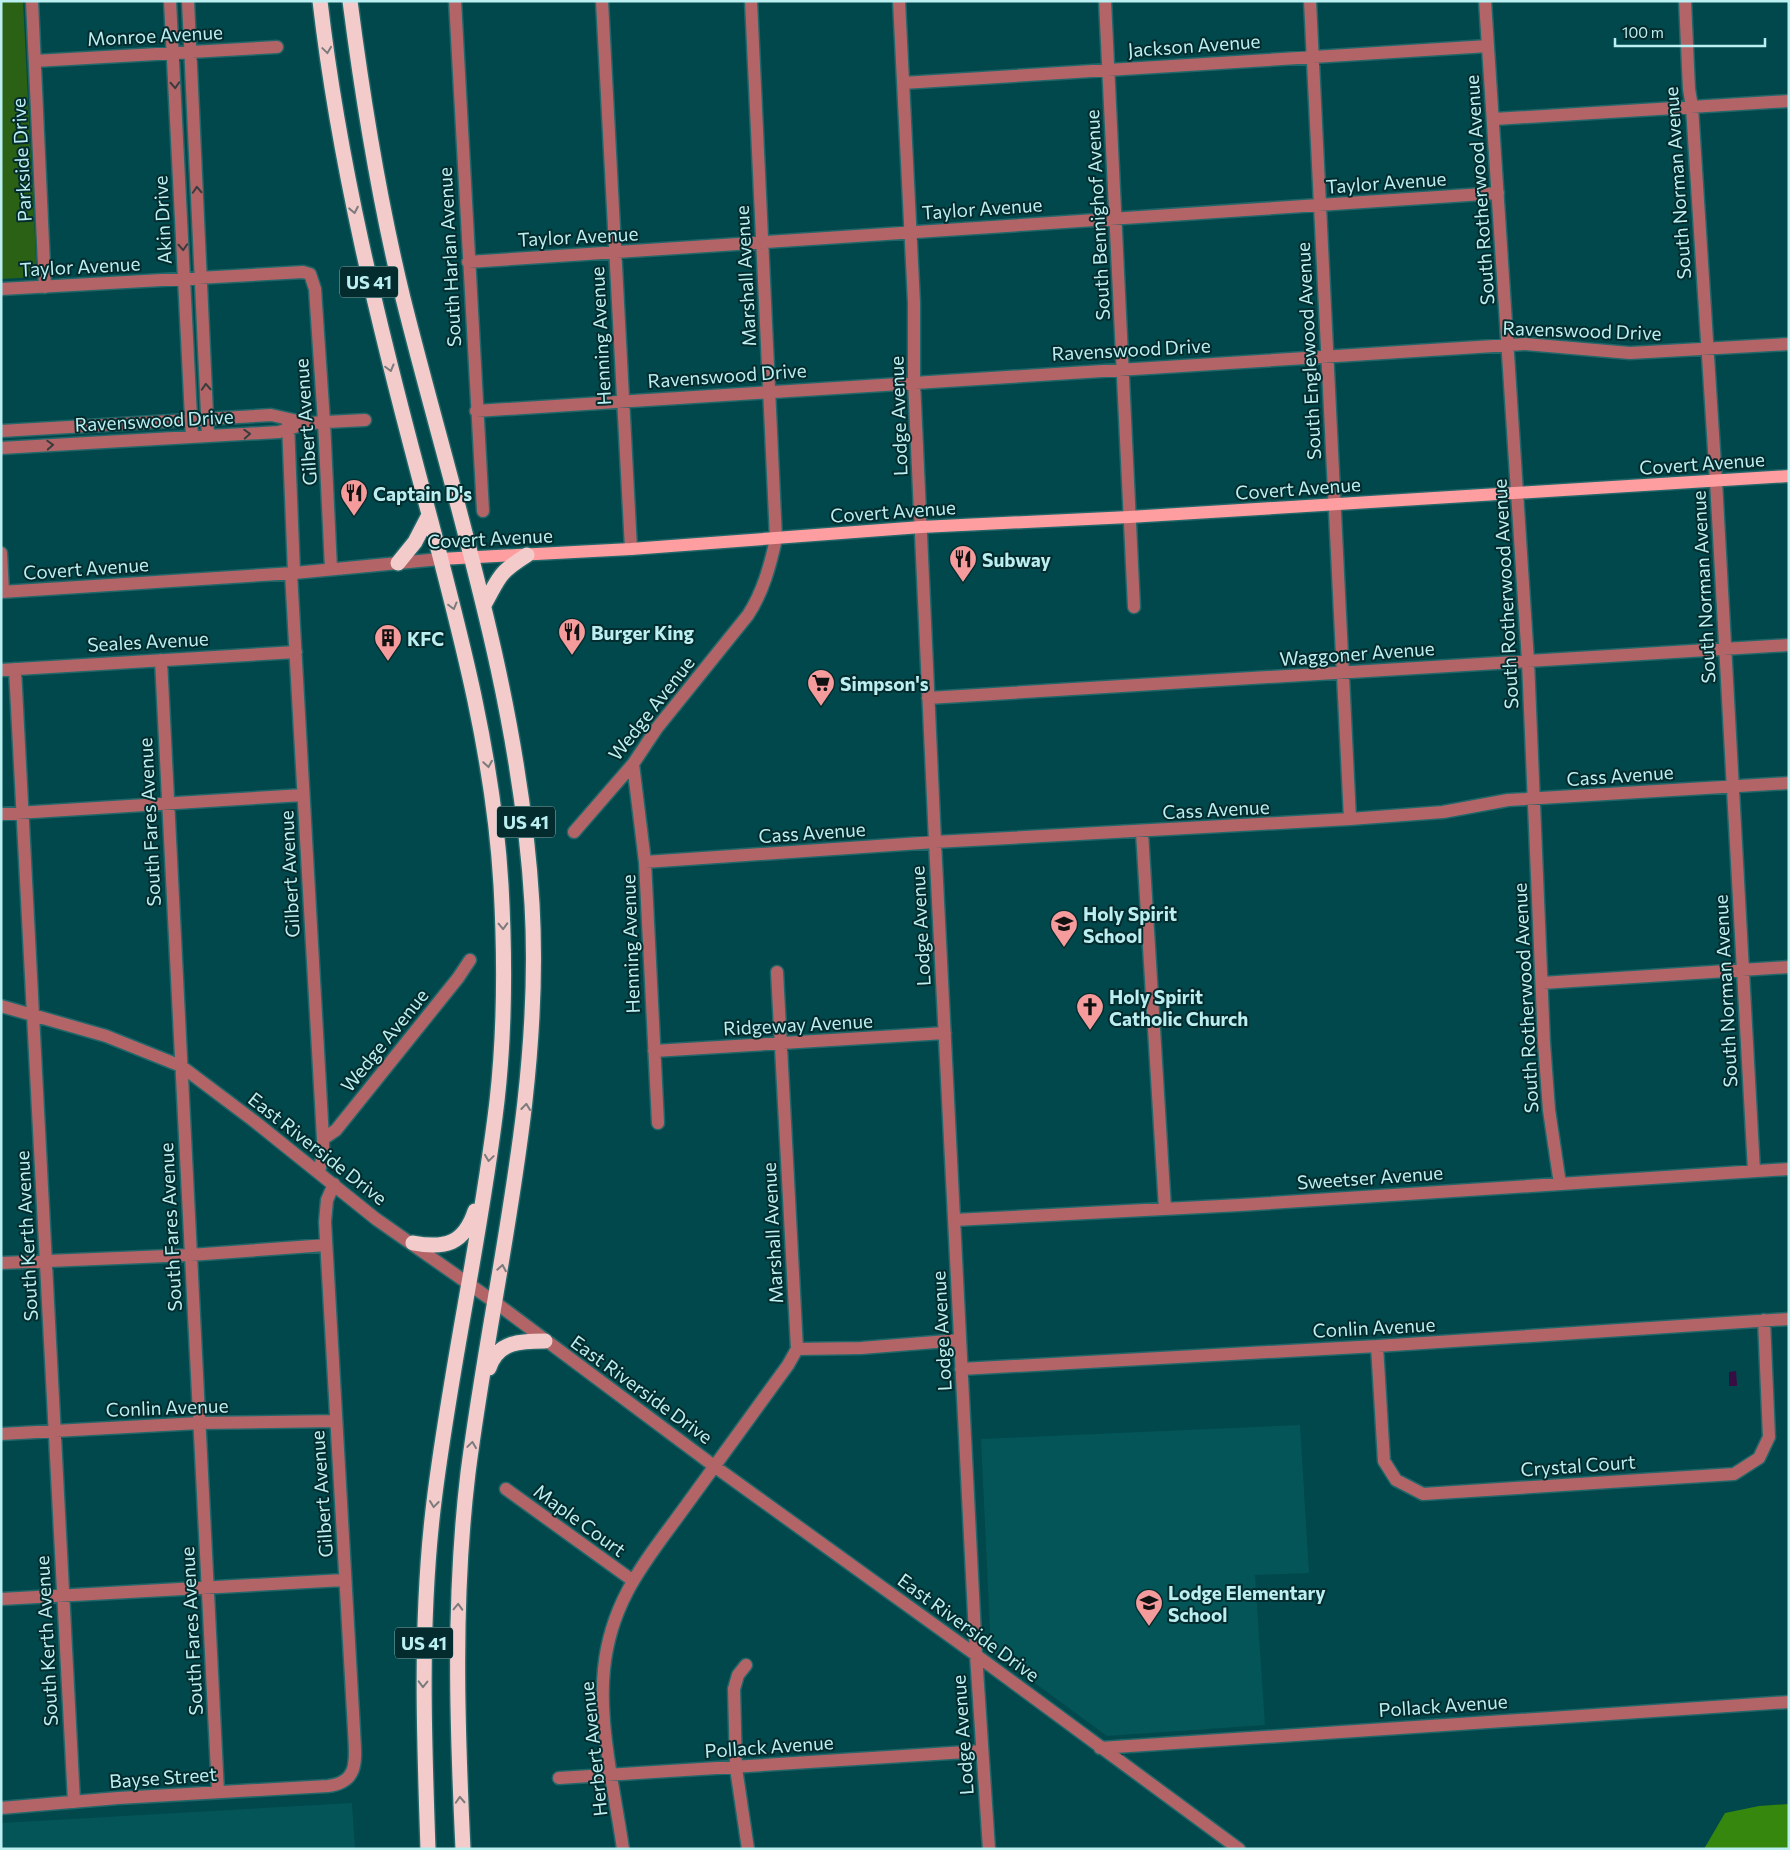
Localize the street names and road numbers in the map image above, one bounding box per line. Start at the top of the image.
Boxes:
street label: Monroe Avenue [86,20,224,50]
street label: Jackson Avenue [1127,29,1261,61]
street label: South Rotherwood Avenue [1459,74,1499,306]
street label: South Norman Avenue [1659,86,1695,280]
street label: Parkside Drive [6,98,36,222]
street label: South Bennighof Avenue [1080,109,1114,321]
street label: Taylor Avenue [1325,166,1447,198]
street label: South Harlan Avenue [433,167,465,347]
street label: Akin Drive [148,175,176,265]
street label: Taylor Avenue [921,192,1043,224]
street label: Marshall Avenue [730,205,760,347]
street label: Taylor Avenue [517,221,639,251]
street label: South Englewood Avenue [1291,242,1325,460]
street label: Taylor Avenue [19,251,141,281]
road number: US 41 [340,266,398,298]
street label: Henning Avenue [585,266,615,406]
street label: Ravenswood Drive [1502,316,1662,344]
street label: Ravenswood Drive [1051,333,1211,365]
street label: Lodge Avenue [884,355,912,477]
street label: Gilbert Avenue [289,358,321,486]
street label: Ravenswood Drive [647,358,807,392]
street label: Ravenswood Drive [74,404,234,436]
street label: Covert Avenue [1638,447,1766,479]
street label: Covert Avenue [1234,472,1362,504]
street label: South Rotherwood Avenue [1487,478,1523,710]
street label: South Norman Avenue [1686,490,1720,684]
street label: Covert Avenue [829,495,957,527]
street label: Covert Avenue [427,523,553,553]
street label: Covert Avenue [22,552,150,584]
street label: Seales Avenue [87,626,209,656]
street label: Waggoner Avenue [1279,636,1435,670]
street label: Wedge Avenue [603,651,699,765]
street label: South Fares Avenue [133,737,165,907]
street label: Cass Avenue [1566,760,1674,790]
street label: Cass Avenue [1162,795,1270,823]
road number: US 41 [497,806,555,838]
street label: Gilbert Avenue [274,810,304,938]
street label: Cass Avenue [758,817,866,847]
street label: Lodge Avenue [905,865,935,987]
street label: Henning Avenue [616,874,644,1014]
street label: South Rotherwood Avenue [1507,882,1543,1114]
street label: South Norman Avenue [1708,894,1742,1088]
street label: Wedge Avenue [335,984,433,1096]
street label: Ridgeway Avenue [722,1009,874,1039]
street label: East Riverside Drive [244,1087,392,1209]
street label: South Fares Avenue [154,1142,186,1312]
street label: South Kerth Avenue [10,1150,42,1322]
street label: Sweetser Avenue [1296,1160,1444,1194]
street label: Marshall Avenue [757,1162,787,1304]
street label: Lodge Avenue [926,1270,956,1392]
street label: Conlin Avenue [1312,1312,1436,1342]
street label: East Riverside Drive [567,1330,717,1448]
street label: Conlin Avenue [105,1393,229,1421]
street label: Gilbert Avenue [305,1430,337,1558]
street label: Crystal Court [1520,1449,1637,1480]
street label: Maple Court [530,1479,631,1561]
street label: South Fares Avenue [175,1546,207,1716]
street label: South Kerth Avenue [30,1555,62,1727]
street label: East Riverside Drive [894,1568,1044,1686]
road number: US 41 [395,1628,453,1659]
street label: Lodge Avenue [946,1674,978,1796]
street label: Herbert Avenue [574,1680,612,1818]
street label: Pollack Avenue [1378,1689,1508,1721]
street label: Pollack Avenue [704,1730,834,1762]
street label: Bayse Street [108,1762,218,1792]

